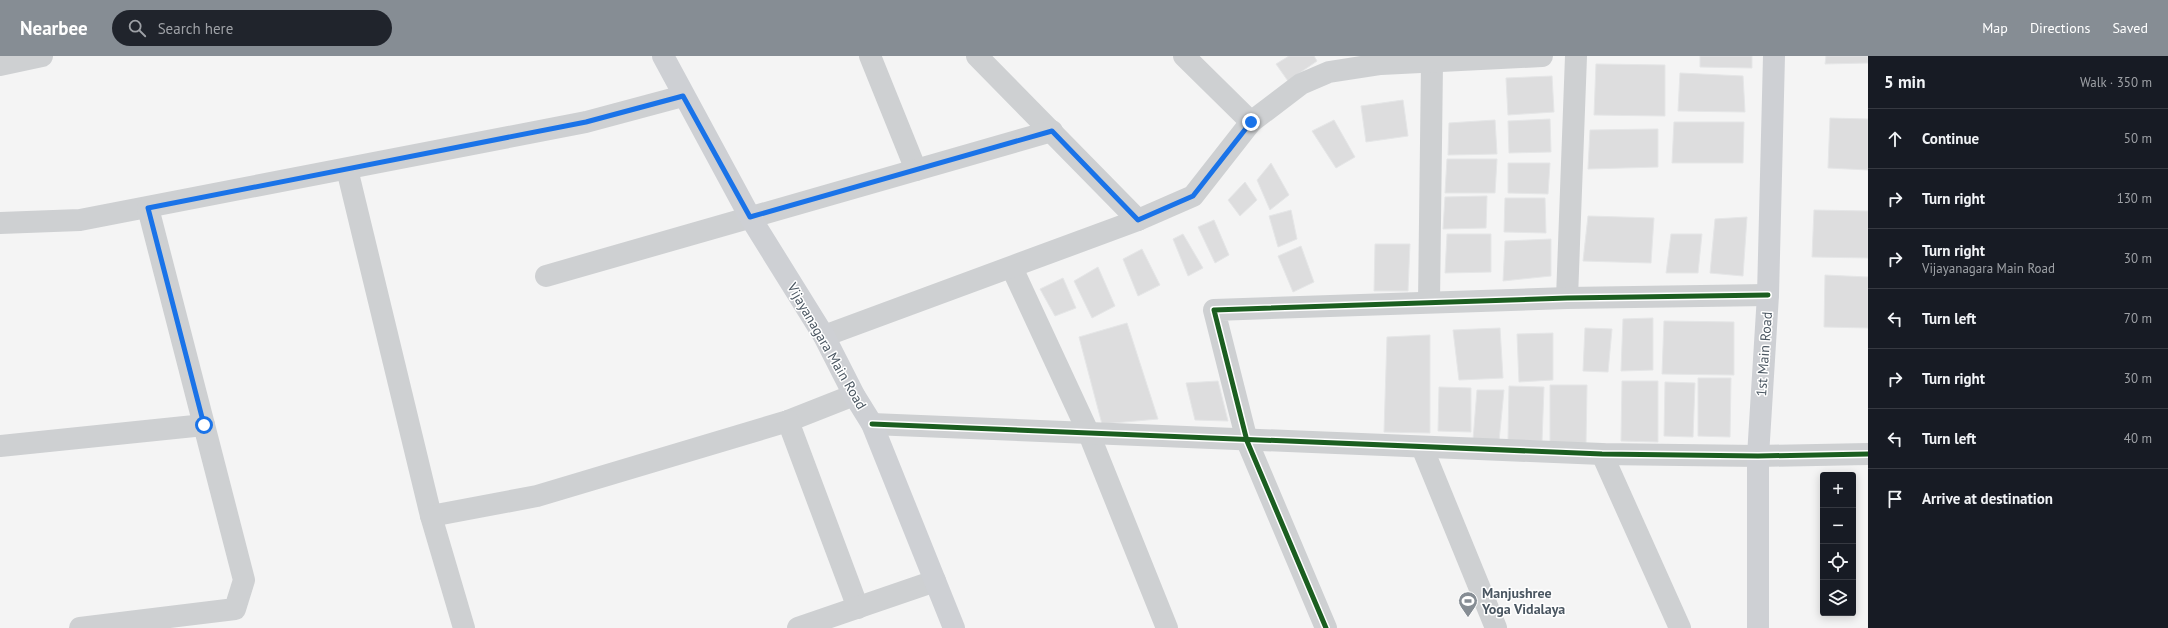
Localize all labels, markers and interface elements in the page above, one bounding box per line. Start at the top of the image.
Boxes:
search box [112,10,392,46]
text: Nearbee [20,16,88,40]
icon: search [126,17,148,39]
text: Search here [158,19,233,38]
text: Map [1982,19,2008,37]
text: Directions [2030,19,2090,37]
text: Saved [2112,19,2148,37]
text: 5 min [1884,71,1925,93]
text: Walk · 350 m [2080,74,2152,91]
route end [1242,113,1260,131]
icon: ahead [1884,128,1906,150]
text: Continue [1922,129,1979,148]
text: 50 m [2124,130,2152,147]
icon: right [1884,188,1906,210]
text: Turn right [1922,189,1985,208]
text: 130 m [2117,190,2152,207]
text: Turn right [1922,241,1985,260]
icon: right [1884,248,1906,270]
text: 30 m [2124,250,2152,267]
text: Vijayanagara Main Road [1922,260,2055,277]
street label: Vijayanagara Main Road [783,279,871,412]
icon: left [1884,308,1906,330]
text: Turn left [1922,309,1976,328]
text: 70 m [2124,310,2152,327]
street label: 1st Main Road [1752,311,1776,397]
icon: right [1884,368,1906,390]
text: Turn right [1922,369,1985,388]
text: 30 m [2124,370,2152,387]
route start [195,416,213,434]
icon: left [1884,428,1906,450]
text: Turn left [1922,429,1976,448]
text: 40 m [2124,430,2152,447]
map controls [1820,472,1856,616]
button: + [1820,472,1856,508]
icon: arrive [1884,488,1906,510]
text: Arrive at destination [1922,489,2053,508]
button: − [1820,508,1856,544]
button: locate [1820,544,1856,580]
button: layers [1820,580,1856,616]
place label: Manjushree Yoga Vidalaya [1481,584,1565,618]
sports icon: Manjushree Yoga Vidalaya [1457,590,1479,618]

